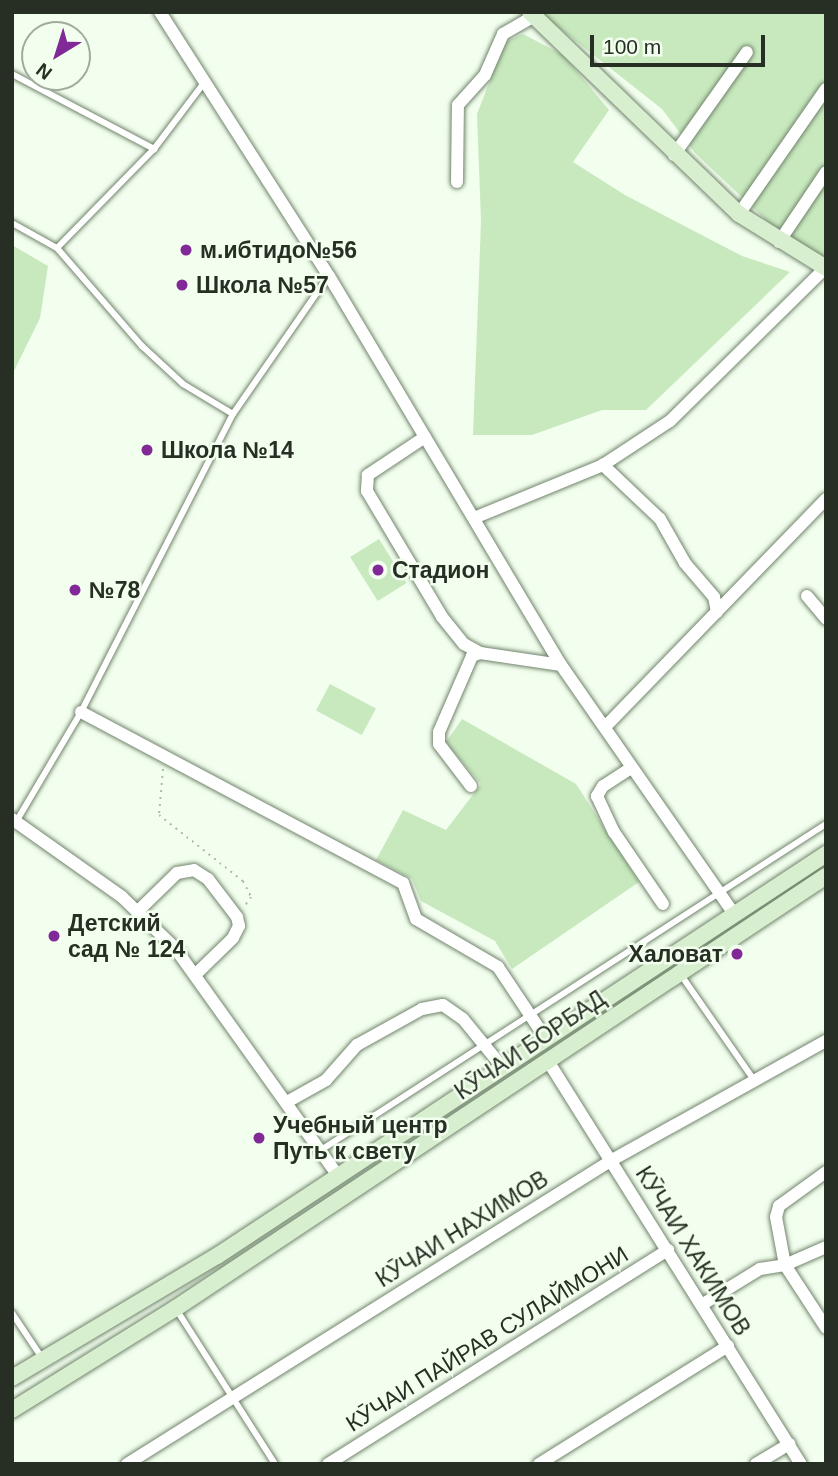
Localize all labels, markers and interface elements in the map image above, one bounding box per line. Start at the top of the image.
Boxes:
north arrow [21,21,91,91]
scale bar [593,21,768,65]
text: 100 m [603,35,661,58]
text: N [32,59,56,84]
place label: м.ибтидо№56 [200,236,357,264]
marker: м.ибтидо№56 [178,242,194,258]
place label: Школа №57 [196,271,329,299]
marker: Школа №57 [174,277,190,293]
place label: Школа №14 [161,436,294,464]
marker: Школа №14 [139,442,155,458]
place label: Стадион [392,556,489,584]
marker: Стадион [370,562,386,578]
place label: №78 [89,576,140,604]
marker: №78 [67,582,83,598]
place label: Детский сад № 124 [68,909,185,963]
marker: Детский сад № 124 [46,928,62,944]
place label: Халоват [629,940,723,968]
marker: Халоват [729,946,745,962]
street label: КӮЧАИ БОРБАД [449,984,611,1106]
place label: Учебный центр Путь к свету [273,1111,448,1165]
marker: Учебный центр Путь к свету [251,1130,267,1146]
street label: КӮЧАИ ХАКИМОВ [630,1161,756,1341]
street label: КӮЧАИ НАХИМОВ [371,1165,553,1293]
street label: КӮЧАИ ПАЙРАВ СУЛАЙМОНИ [341,1240,633,1438]

